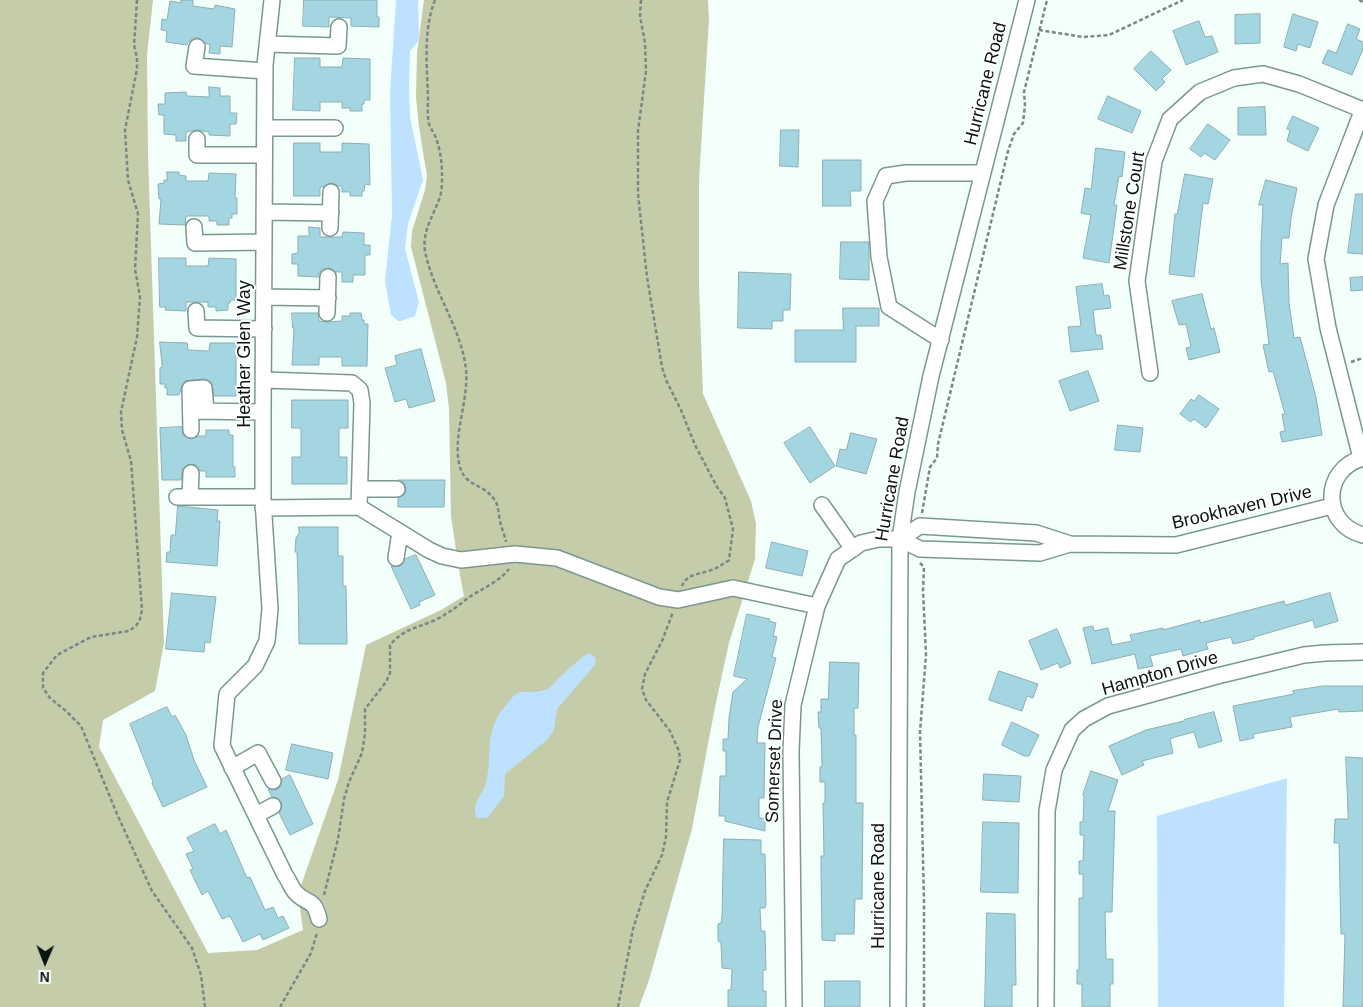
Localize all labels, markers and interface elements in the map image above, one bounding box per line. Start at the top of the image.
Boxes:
street label: Hurricane Road [960,20,1012,148]
street label: Millstone Court [1110,150,1150,272]
street label: Heather Glen Way [234,280,256,428]
street label: Hurricane Road [871,415,915,543]
street label: Brookhaven Drive [1170,481,1314,535]
street label: Hampton Drive [1099,647,1221,701]
street label: Somerset Drive [762,699,788,823]
street label: Hurricane Road [868,823,890,949]
north arrow [20,937,70,987]
text: N [40,969,50,985]

